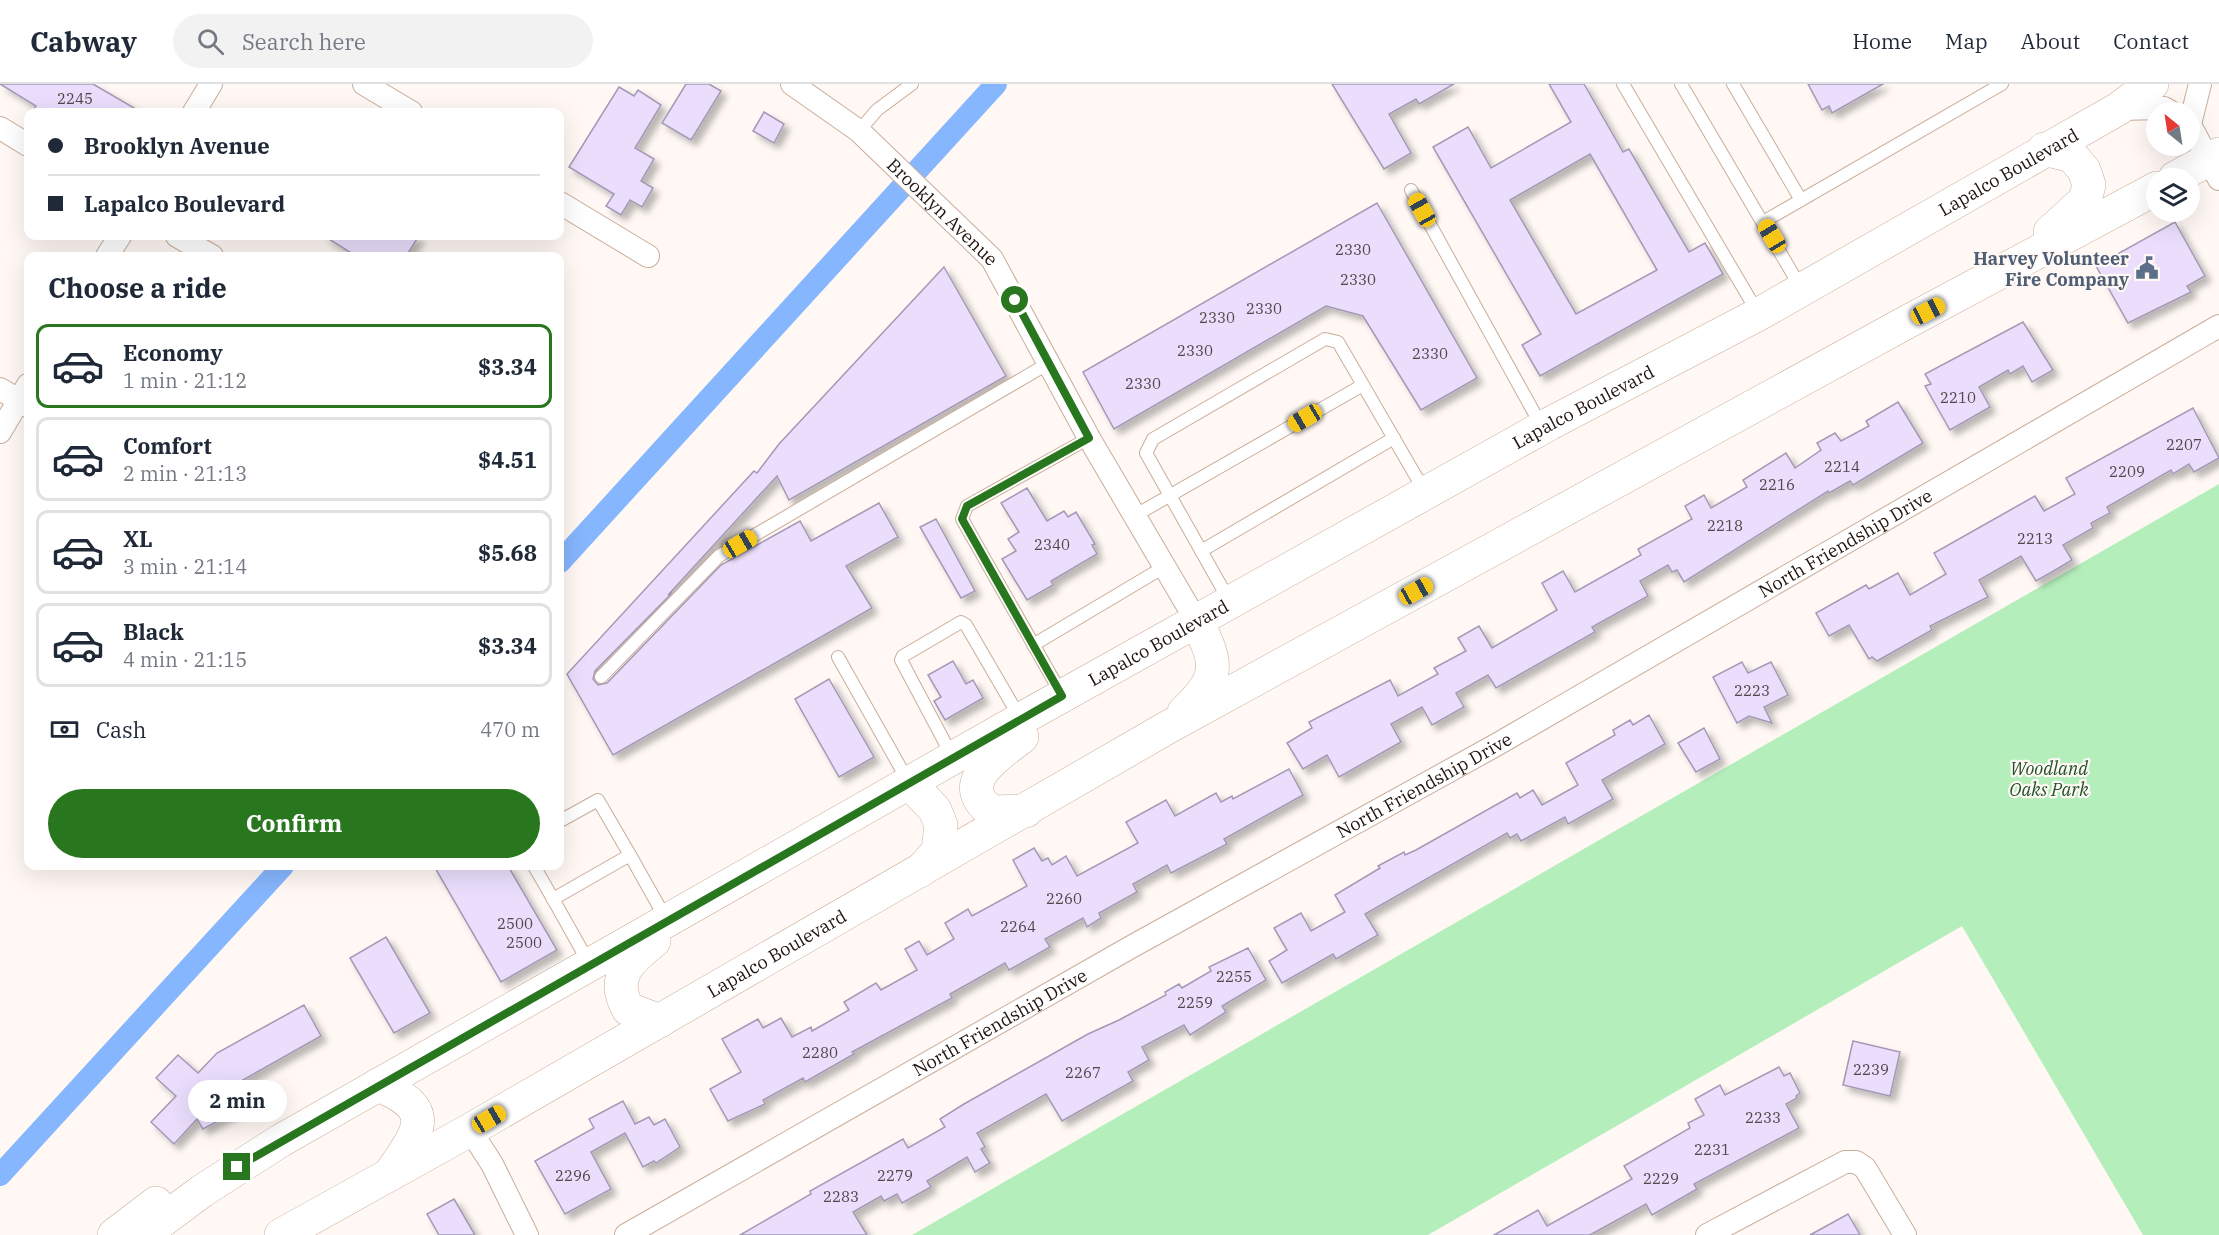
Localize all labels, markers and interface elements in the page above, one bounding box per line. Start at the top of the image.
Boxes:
search box [173,14,593,68]
text: Cabway [30,23,137,60]
icon: search [194,25,227,58]
text: Search here [242,27,366,56]
text: Home [1852,27,1912,55]
text: Map [1945,27,1988,55]
text: About [2021,27,2080,55]
text: Contact [2113,27,2189,55]
house number: 2245 [57,89,93,108]
north arrow [2146,102,2200,156]
map controls [2146,102,2200,222]
street label: Lapalco Boulevard [1934,123,2082,221]
text: Brooklyn Avenue [84,131,270,160]
street label: Brooklyn Avenue [882,153,1003,270]
button: layers [2146,168,2200,222]
text: Lapalco Boulevard [84,189,285,218]
car [1405,190,1439,230]
car [1755,216,1789,256]
house number: 2330 [1335,240,1371,259]
place label: Harvey Volunteer Fire Company [1973,247,2130,291]
public building icon: Harvey Volunteer Fire Company [2134,255,2160,281]
text: Choose a ride [48,270,227,305]
house number: 2330 [1340,270,1376,289]
route start [1001,286,1028,313]
car [1908,295,1948,327]
house number: 2330 [1246,299,1282,318]
house number: 2330 [1199,308,1235,327]
text: Economy [123,338,223,367]
icon: car [51,339,105,393]
house number: 2330 [1177,341,1213,360]
house number: 2330 [1412,344,1448,363]
text: $3.34 [478,352,537,381]
street label: Lapalco Boulevard [1508,360,1658,454]
text: 1 min · 21:12 [123,367,247,394]
house number: 2330 [1125,374,1161,393]
house number: 2210 [1940,388,1976,407]
car [1285,401,1325,435]
text: Comfort [123,431,212,460]
icon: car [51,432,105,486]
house number: 2207 [2166,435,2202,454]
text: $4.51 [478,445,537,474]
house number: 2214 [1824,457,1860,476]
text: 2 min · 21:13 [123,460,247,487]
house number: 2209 [2109,462,2145,481]
house number: 2216 [1759,475,1795,494]
street label: North Friendship Drive [1754,483,1936,602]
house number: 2218 [1707,516,1743,535]
text: XL [123,524,153,553]
icon: car [51,525,105,579]
car [720,527,760,561]
house number: 2213 [2017,529,2053,548]
house number: 2340 [1034,535,1070,554]
text: $5.68 [478,538,537,567]
text: 3 min · 21:14 [123,553,247,580]
car [1396,574,1436,608]
street label: Lapalco Boulevard [1084,594,1232,691]
text: Black [123,617,184,646]
icon: car [51,618,105,672]
text: $3.34 [478,631,537,660]
text: 4 min · 21:15 [123,646,247,673]
house number: 2223 [1734,681,1770,700]
icon: cash [48,713,81,746]
text: Cash [96,715,147,744]
text: 470 m [480,716,540,743]
street label: North Friendship Drive [1332,727,1516,843]
park label: Woodland Oaks Park [2009,757,2089,801]
button: Confirm [48,789,540,858]
house number: 2260 [1046,889,1082,908]
street label: Lapalco Boulevard [703,904,850,1002]
house number: 2500 [497,914,533,933]
house number: 2264 [1000,917,1036,936]
house number: 2500 [506,933,542,952]
street label: North Friendship Drive [908,963,1091,1081]
house number: 2255 [1216,967,1252,986]
house number: 2259 [1177,993,1213,1012]
house number: 2280 [802,1043,838,1062]
house number: 2239 [1853,1060,1889,1079]
house number: 2267 [1065,1063,1101,1082]
callout: 2 min [188,1080,286,1122]
text: 2 min [210,1087,266,1114]
car [469,1102,509,1136]
house number: 2233 [1745,1108,1781,1127]
house number: 2231 [1694,1140,1730,1159]
route end [223,1153,250,1180]
house number: 2296 [555,1166,591,1185]
house number: 2279 [877,1166,913,1185]
house number: 2229 [1643,1169,1679,1188]
house number: 2283 [823,1187,859,1206]

